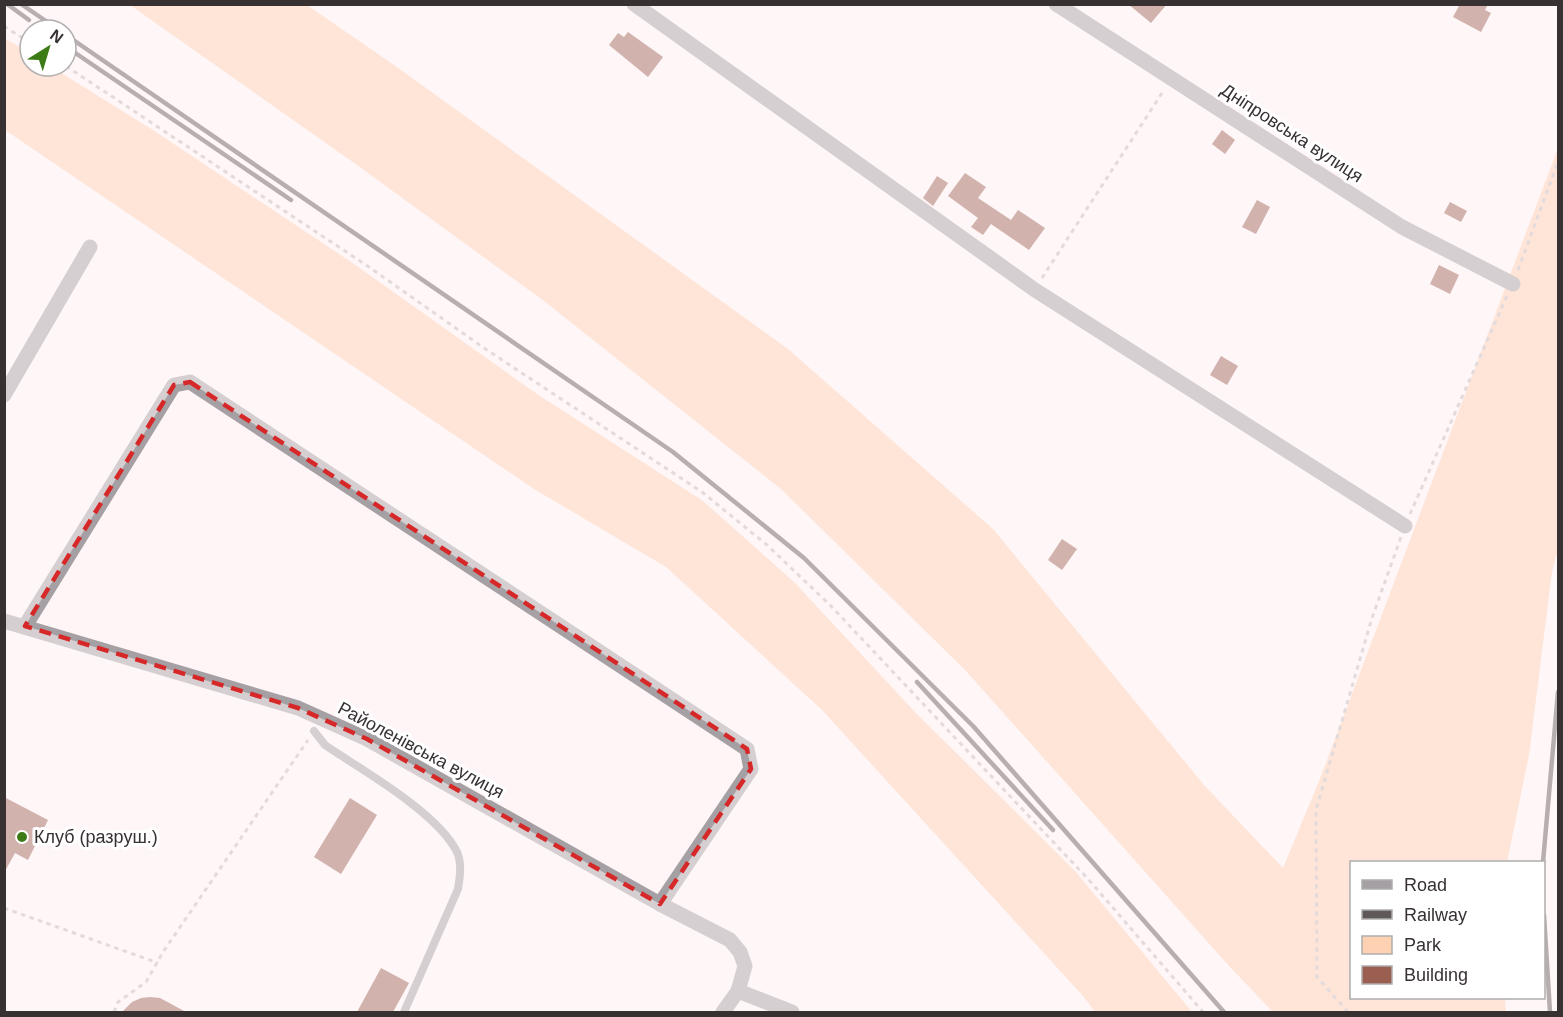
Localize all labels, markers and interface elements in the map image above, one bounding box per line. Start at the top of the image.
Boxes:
north arrow [18,18,78,78]
text: N [47,26,66,47]
street label: Дніпровська вулиця [1217,80,1367,186]
street label: Райоленівська вулиця [335,698,507,802]
place label: Клуб (разруш.) [34,827,158,847]
marker: Клуб (разруш.) [15,830,29,844]
legend [1350,861,1545,999]
text: Road [1404,875,1447,895]
text: Railway [1404,905,1467,925]
text: Park [1404,935,1442,955]
text: Building [1404,965,1468,985]

